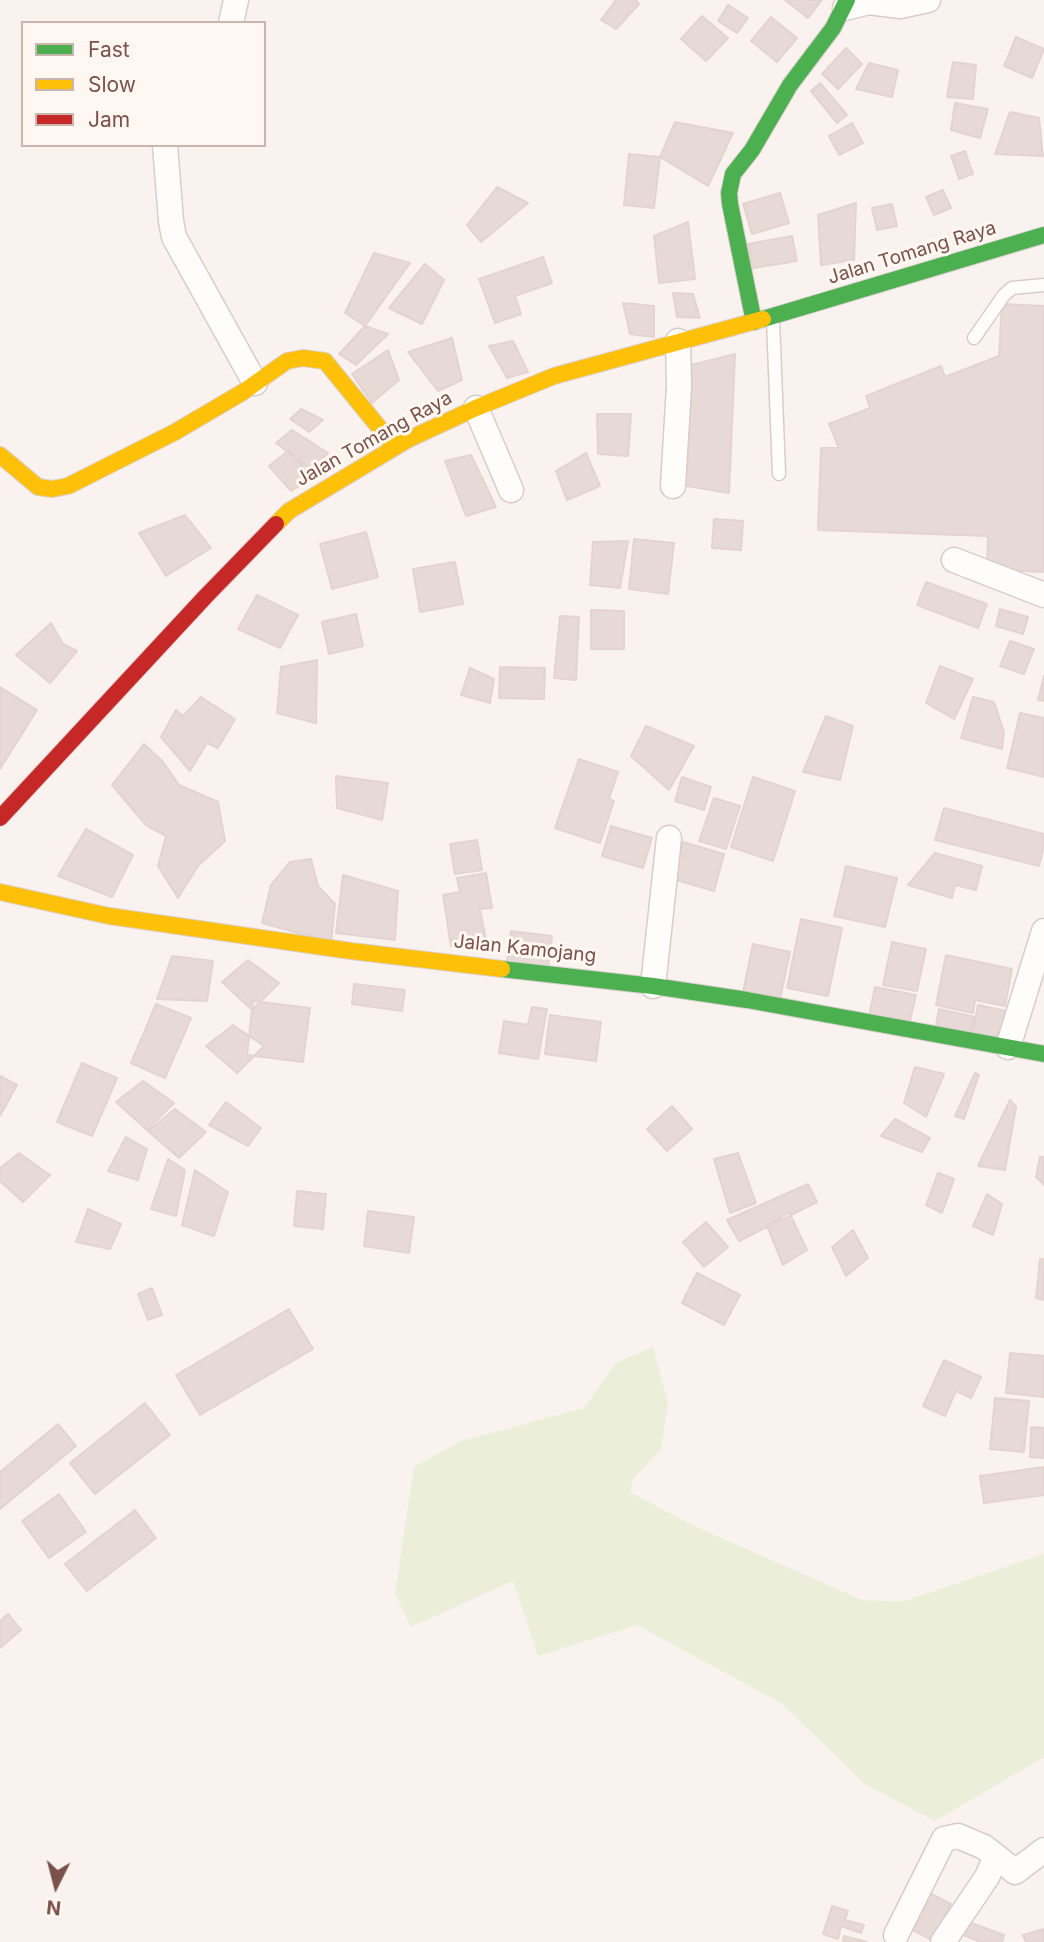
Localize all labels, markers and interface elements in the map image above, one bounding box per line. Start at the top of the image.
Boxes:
legend [21,21,266,147]
text: Fast [88,37,130,62]
text: Slow [88,72,136,97]
text: Jam [88,107,130,132]
street label: Jalan Tomang Raya [825,217,999,289]
street label: Jalan Tomang Raya [292,387,456,491]
street label: Jalan Kamojang [453,930,597,968]
north arrow [21,1851,91,1921]
text: N [45,1895,62,1920]

